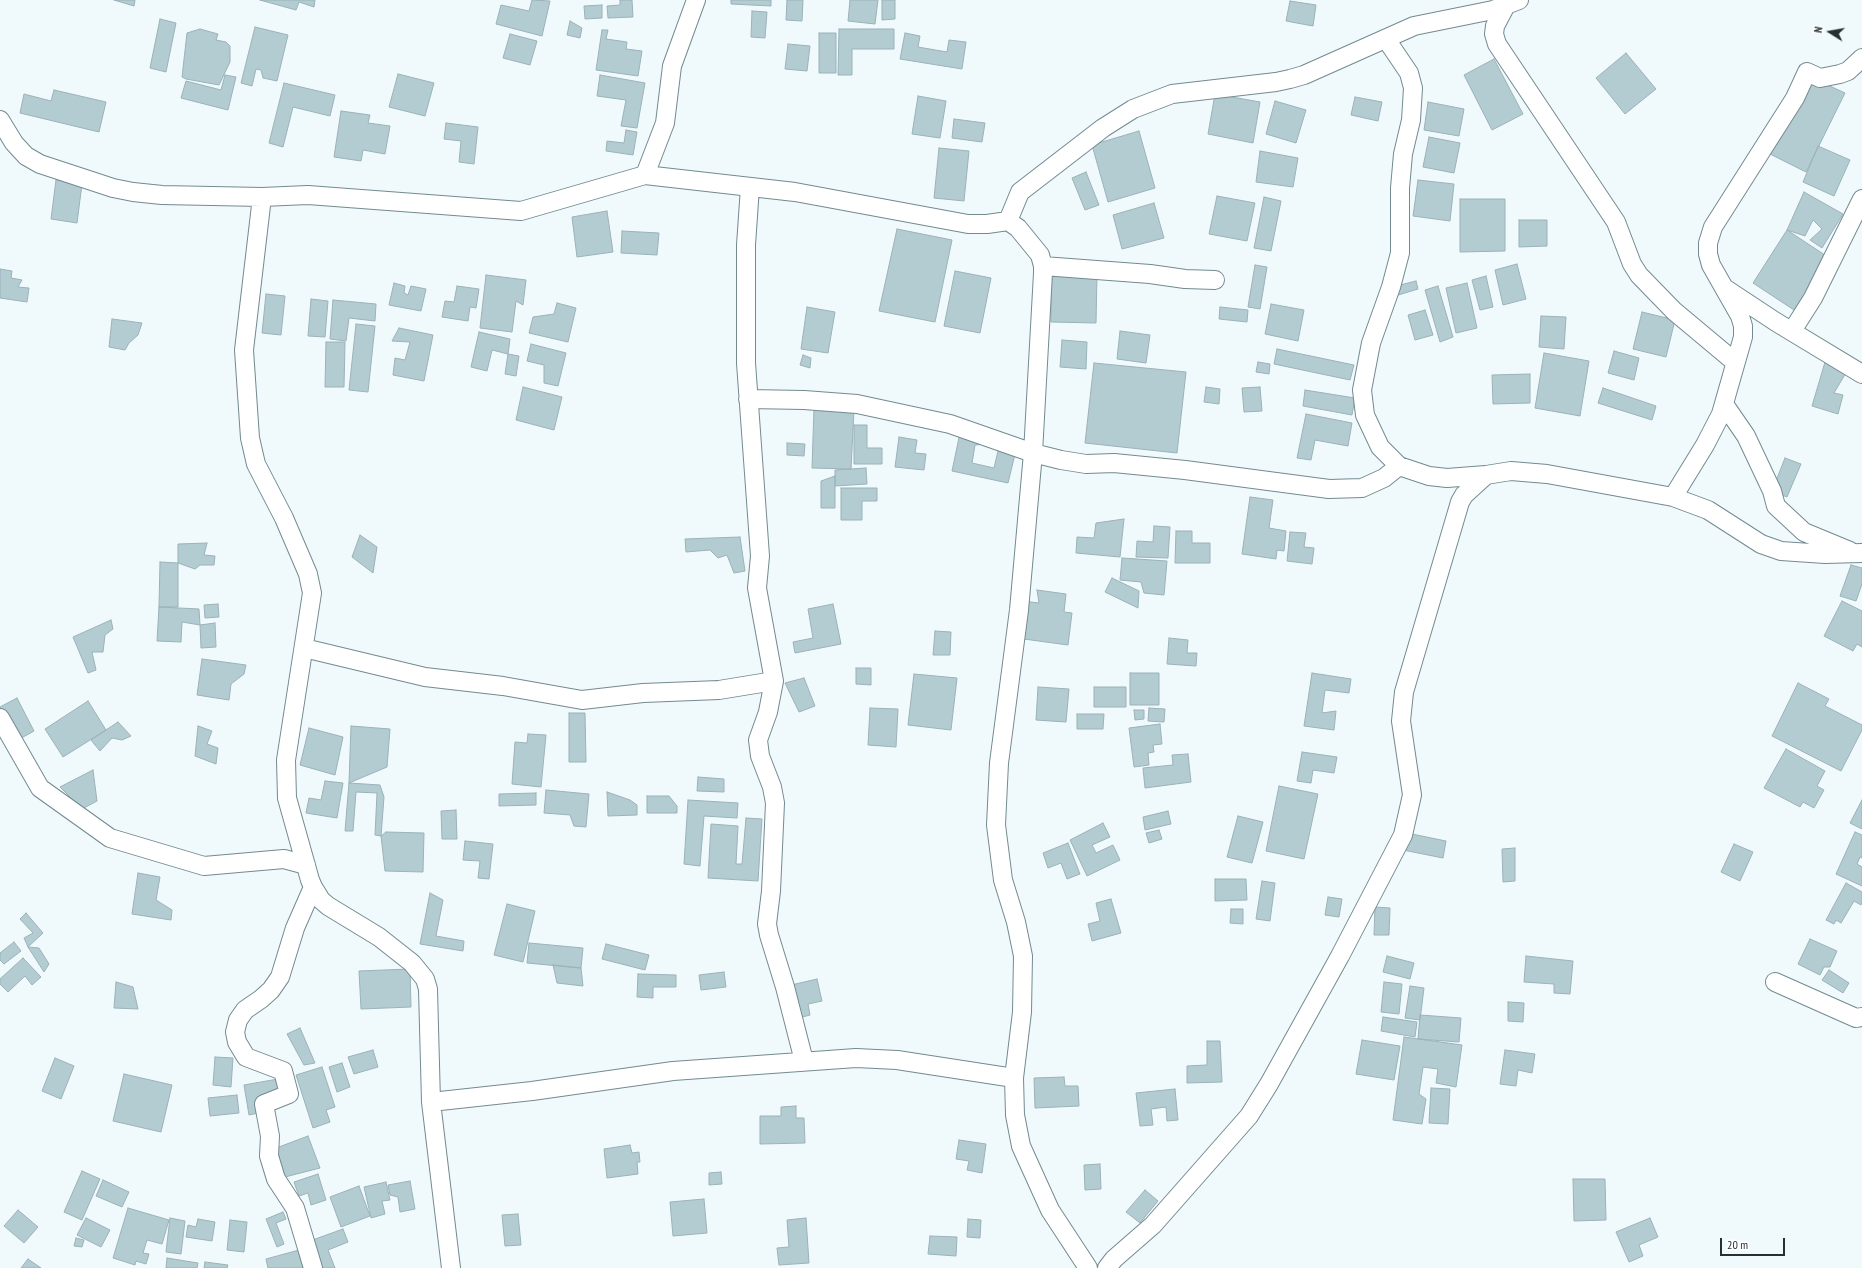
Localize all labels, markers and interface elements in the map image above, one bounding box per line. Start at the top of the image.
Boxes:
north arrow [1810,12,1850,52]
text: N [1811,25,1826,34]
scale bar [1722,1230,1787,1256]
text: 20 m [1727,1237,1748,1252]

